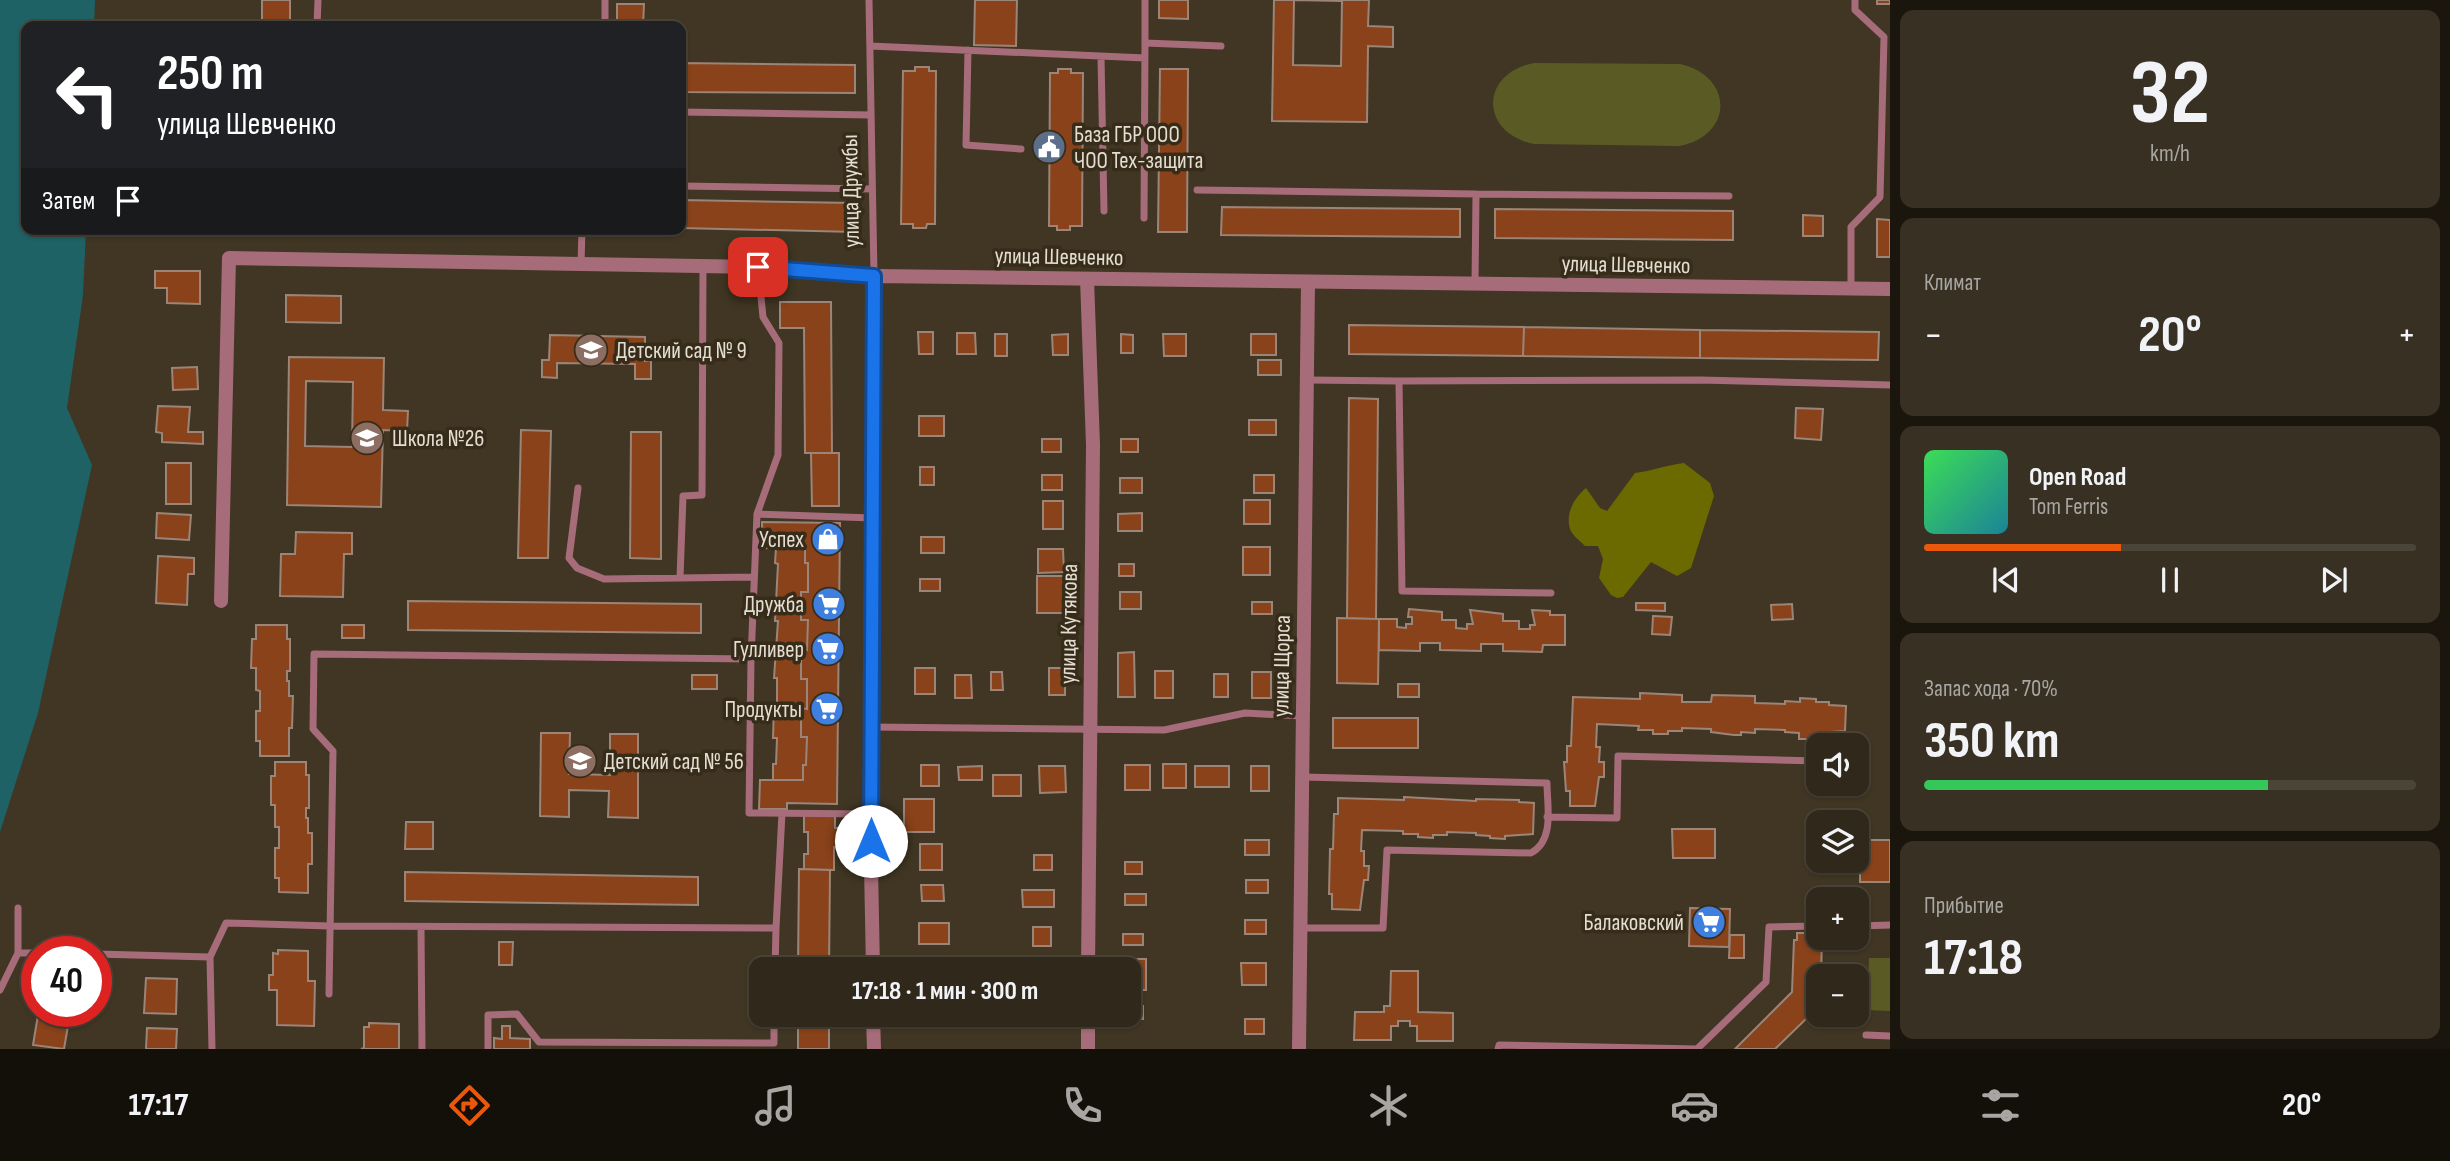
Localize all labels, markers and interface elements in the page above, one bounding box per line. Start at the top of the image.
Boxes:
text: 32 [2130,40,2210,149]
text: 250 m [157,45,263,104]
icon: left [42,49,133,140]
text: улица Шевченко [157,105,336,144]
place label: База ГБР ООО ЧОО Тех-защита [1074,121,1203,175]
public building icon: База ГБР ООО ЧОО Тех-защита [1030,128,1068,166]
street label: улица Дружбы [836,134,866,248]
text: km/h [2150,140,2190,168]
icon: arrive [109,182,147,220]
text: Затем [42,186,95,217]
pin [728,237,788,297]
street label: улица Шевченко [994,242,1124,272]
icon: arrive [739,248,777,286]
street label: улица Шевченко [1561,250,1691,280]
text: Климат [1924,269,1981,297]
text: 20° [2138,304,2202,367]
text: − [1924,313,1943,358]
text: + [2397,313,2416,358]
school or university icon: Детский сад № 9 [572,331,610,369]
place label: Детский сад № 9 [616,337,747,365]
school or university icon: Школа №26 [348,419,386,457]
place label: Школа №26 [392,425,484,453]
text: Open Road [2029,462,2126,493]
text: Tom Ferris [2029,493,2108,521]
shop icon: Успех [809,520,847,558]
place label: Успех [759,526,804,554]
icon: previous [1987,561,2025,599]
icon: pause [2151,561,2189,599]
icon: next [2315,561,2353,599]
street label: улица Кутякова [1054,564,1084,684]
supermarket icon: Дружба [810,585,848,623]
place label: Дружба [744,591,804,619]
street label: улица Щорса [1267,615,1297,717]
supermarket icon: Гулливер [809,630,847,668]
place label: Гулливер [733,636,804,664]
text: Запас хода · 70% [1924,675,2058,703]
supermarket icon: Продукты [808,690,846,728]
place label: Продукты [724,696,802,724]
text: 350 km [1924,710,2059,773]
map controls [1806,733,1869,1027]
button: sound [1806,733,1869,796]
school or university icon: Детский сад № 56 [561,742,599,780]
place label: Детский сад № 56 [604,748,744,776]
position arrow [834,804,908,878]
button: layers [1806,810,1869,873]
button: + [1806,887,1869,950]
text: Прибытие [1924,892,2004,920]
supermarket icon: Балаковский [1690,903,1728,941]
place label: Балаковский [1583,909,1684,937]
text: 17:18 [1924,927,2023,990]
speed limit sign: 40 [21,936,112,1027]
button: − [1806,964,1869,1027]
text: 17:18 · 1 мин · 300 m [852,976,1038,1007]
icon: directions [445,1081,494,1130]
icon: music [751,1081,800,1130]
icon: phone [1058,1081,1107,1130]
icon: climate [1364,1081,1413,1130]
icon: car [1670,1081,1719,1130]
icon: filters [1976,1081,2025,1130]
text: 17:17 [129,1086,188,1125]
text: 20° [2282,1086,2321,1125]

